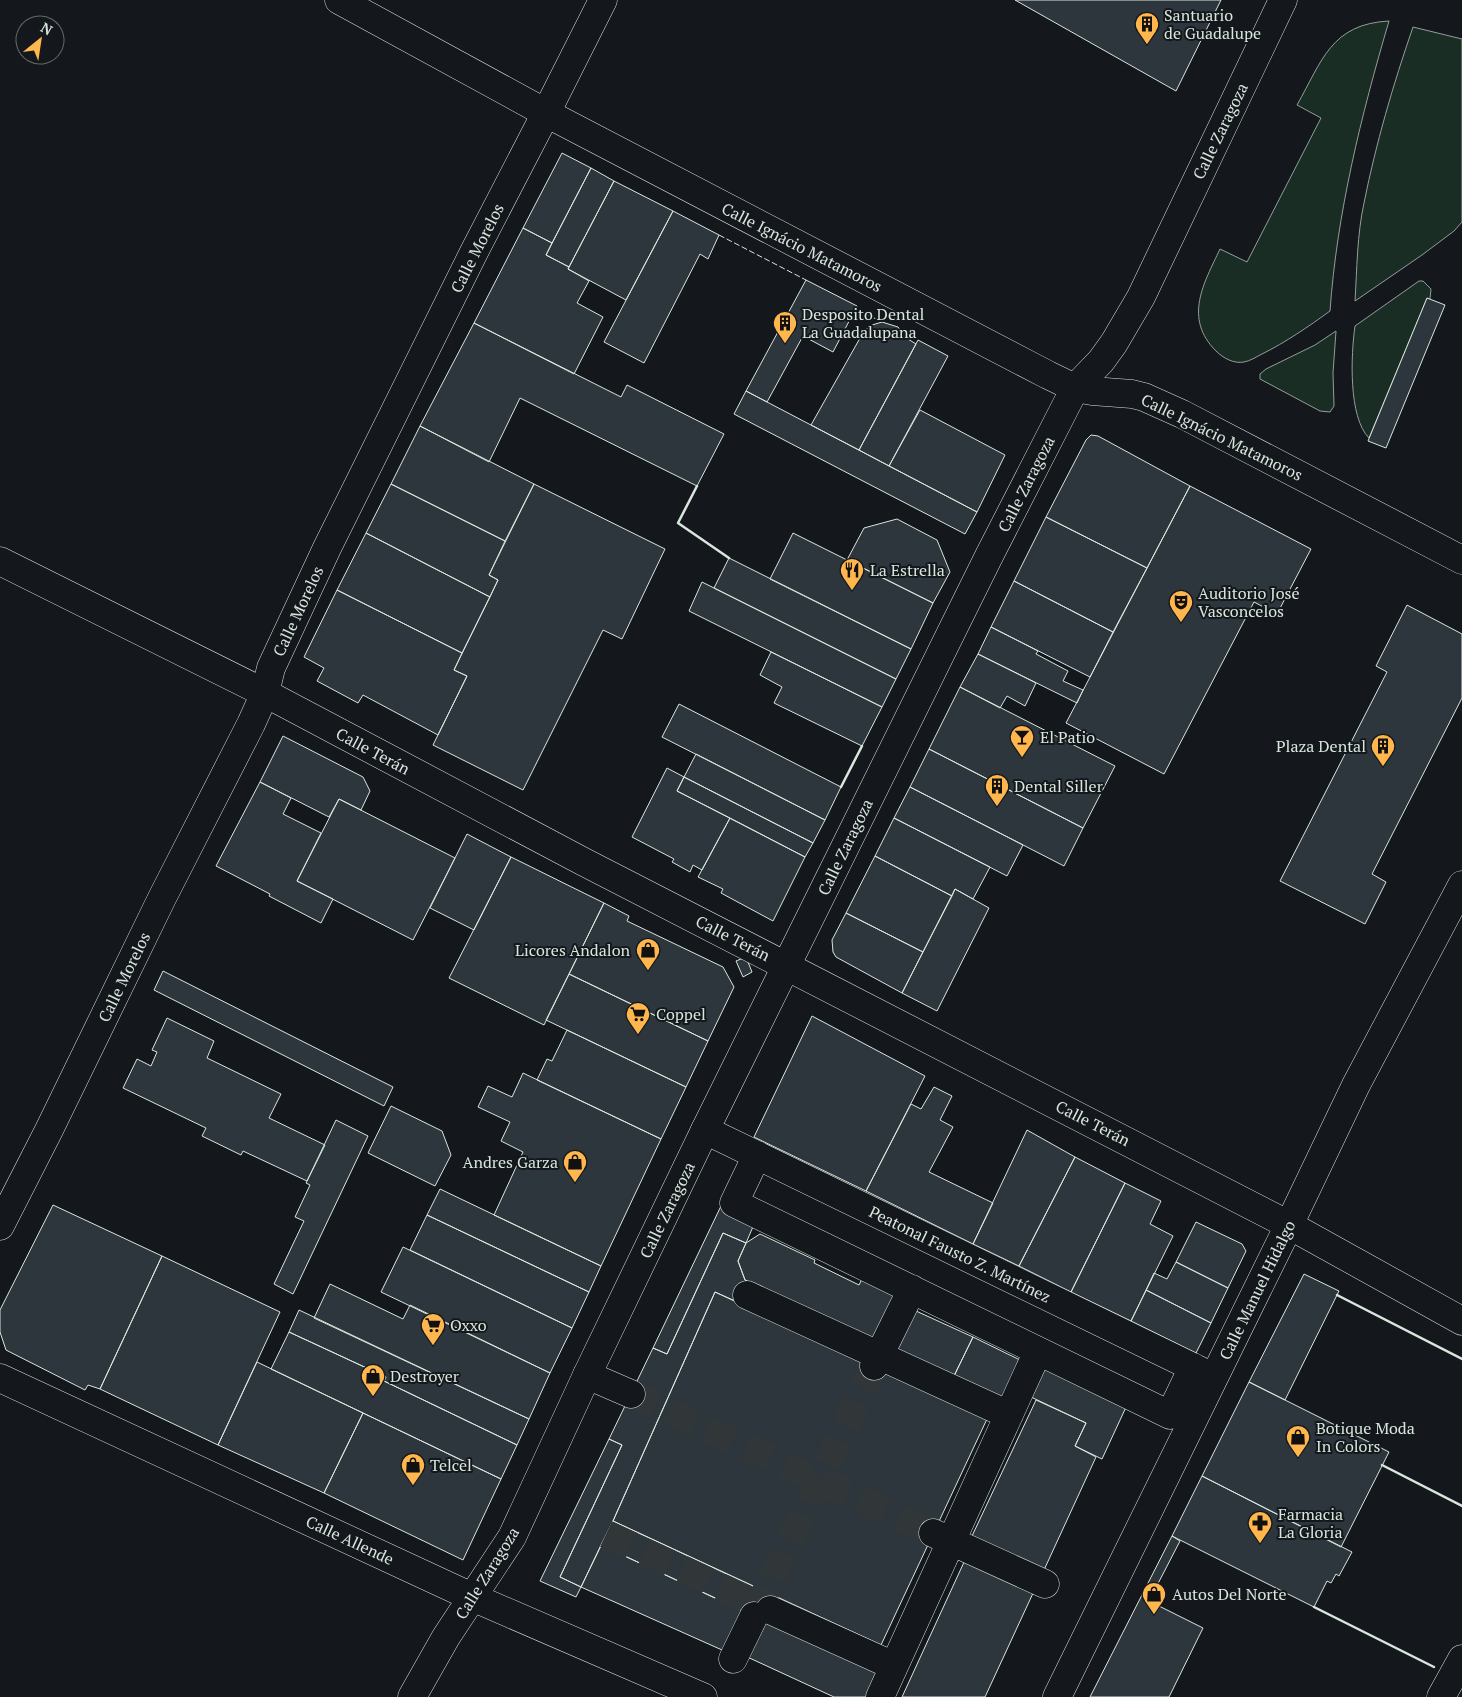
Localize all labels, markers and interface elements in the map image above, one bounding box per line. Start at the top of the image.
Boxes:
place label: Santuario de Guadalupe [1164,4,1261,44]
building icon: Santuario de Guadalupe [1134,11,1160,45]
north arrow [15,15,65,65]
text: N [37,17,56,39]
street label: Calle Zaragoza [1187,79,1253,183]
street label: Calle Ignácio Matamoros [718,197,886,297]
street label: Calle Morelos [445,200,509,296]
place label: Desposito Dental La Guadalupana [802,303,925,343]
building icon: Desposito Dental La Guadalupana [772,310,798,344]
street label: Calle Ignácio Matamoros [1138,388,1306,486]
street label: Calle Zaragoza [992,432,1060,536]
restaurant icon: La Estrella [839,557,865,591]
place label: La Estrella [870,559,945,581]
street label: Calle Morelos [267,562,329,660]
place label: Auditorio José Vasconcelos [1198,582,1300,622]
theatre icon: Auditorio José Vasconcelos [1168,589,1194,623]
street label: Calle Terán [332,722,414,780]
bar icon: El Patio [1009,724,1035,758]
place label: El Patio [1040,726,1095,748]
building icon: Plaza Dental [1370,733,1396,767]
place label: Plaza Dental [1276,735,1366,757]
building icon: Dental Siller [984,773,1010,807]
place label: Dental Siller [1014,775,1104,797]
street label: Calle Zaragoza [812,795,878,899]
street label: Calle Terán [692,910,774,966]
street label: Calle Morelos [93,928,155,1026]
shop icon: Licores Andalon [635,937,661,971]
place label: Licores Andalon [515,939,630,961]
supermarket icon: Coppel [625,1001,651,1035]
place label: Coppel [656,1003,706,1025]
street label: Calle Terán [1052,1095,1134,1151]
shop icon: Andres Garza [562,1149,588,1183]
place label: Andres Garza [463,1151,558,1173]
street label: Calle Zaragoza [634,1158,700,1262]
street label: Peatonal Fausto Z. Martínez [866,1200,1054,1308]
street label: Calle Manuel Hidalgo [1214,1216,1300,1364]
supermarket icon: Oxxo [420,1312,446,1346]
place label: Oxxo [450,1314,487,1336]
shop icon: Destroyer [360,1363,386,1397]
place label: Destroyer [390,1365,460,1387]
place label: Botique Moda In Colors [1316,1417,1415,1457]
shop icon: Botique Moda In Colors [1285,1424,1311,1458]
shop icon: Telcel [400,1452,426,1486]
place label: Telcel [430,1454,472,1476]
place label: Farmacia La Gloria [1278,1503,1343,1543]
street label: Calle Allende [302,1510,398,1570]
pharmacy icon: Farmacia La Gloria [1247,1510,1273,1544]
street label: Calle Zaragoza [450,1523,524,1623]
shop icon: Autos Del Norte [1141,1581,1167,1615]
place label: Autos Del Norte [1172,1583,1286,1605]

